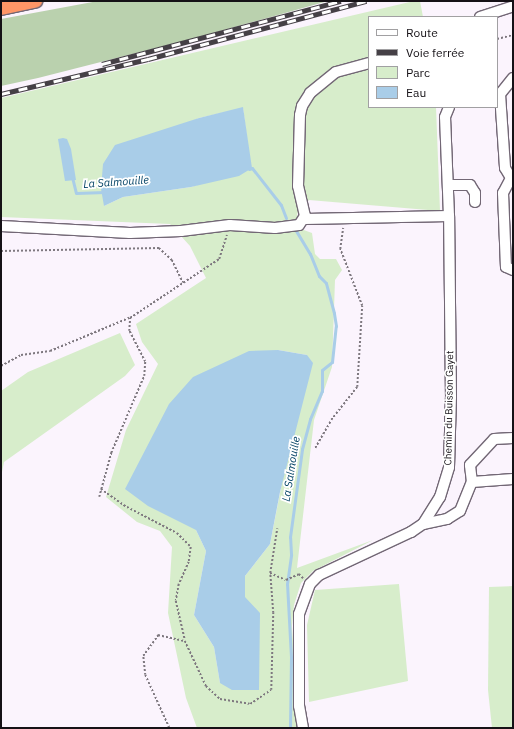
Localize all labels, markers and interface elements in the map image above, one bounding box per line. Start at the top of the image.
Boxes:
legend [368,16,498,108]
text: Route [406,25,438,40]
text: Voie ferrée [406,45,464,60]
text: Parc [406,65,430,80]
text: Eau [406,85,426,100]
water label: La Salmouille [83,173,149,191]
street label: Chemin du Buisson Gayet [442,351,456,465]
water label: La Salmouille [279,436,303,502]

